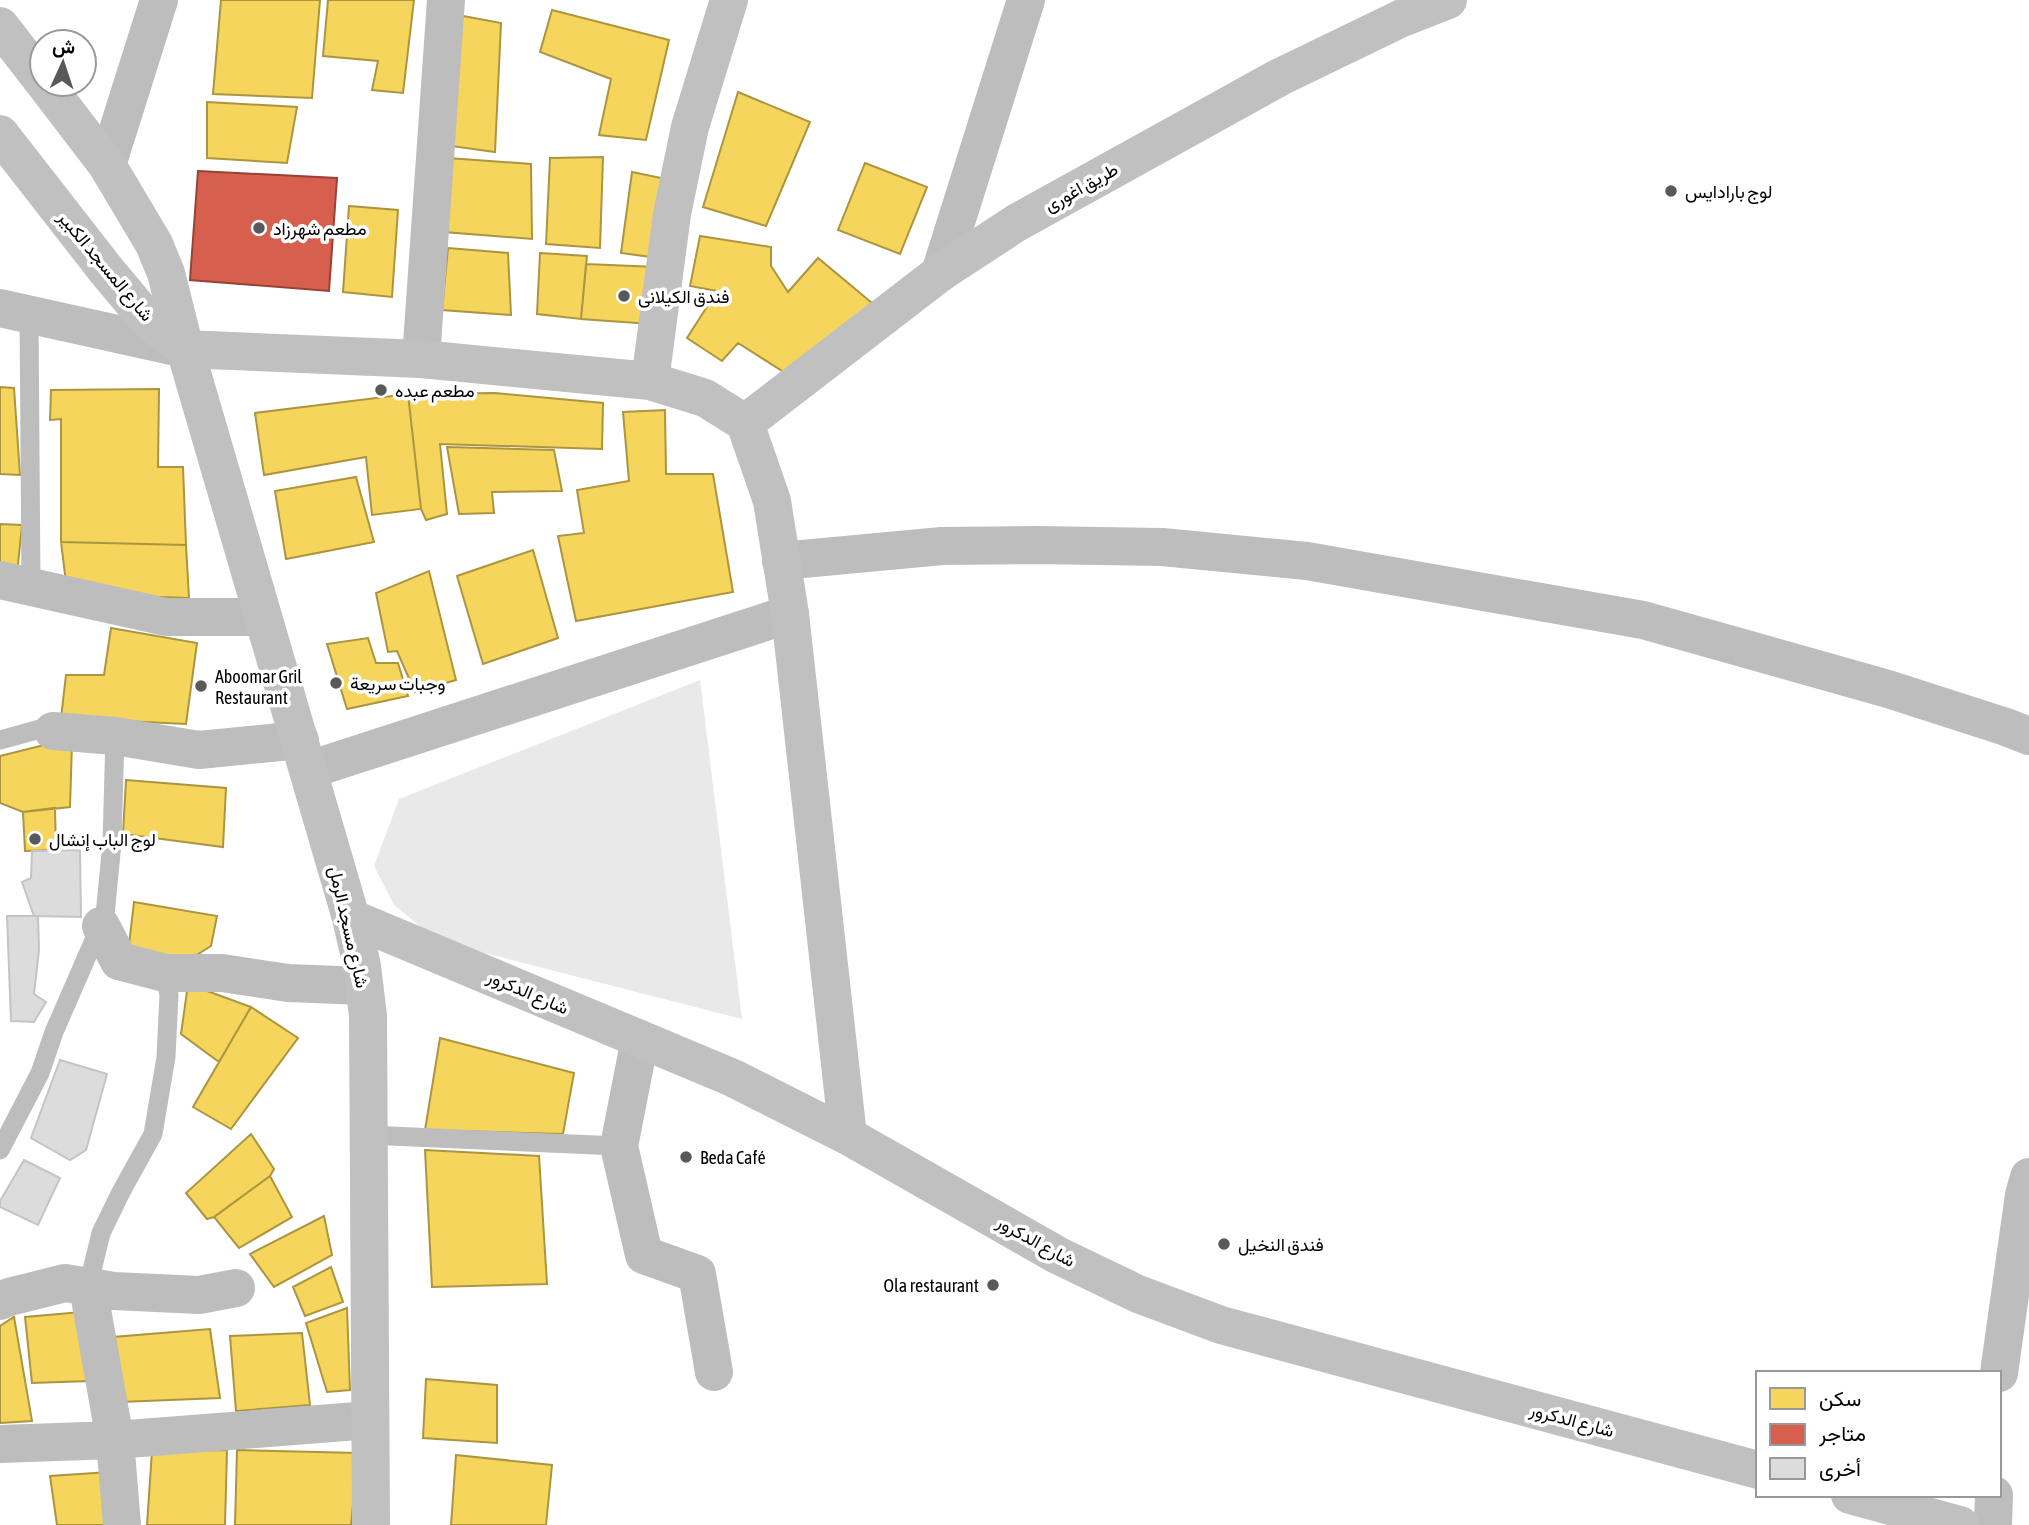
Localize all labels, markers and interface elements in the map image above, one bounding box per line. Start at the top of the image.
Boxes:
north arrow [28,28,98,98]
text: ش [52,34,76,59]
street label: طريق اغورى [1040,158,1122,217]
place label: لوج بارادايس [1685,181,1772,204]
marker: لوج بارادايس [1663,183,1679,199]
street label: شارع المسجد الكبير [52,206,158,326]
place label: مطعم شهرزاد [273,218,366,241]
marker: مطعم شهرزاد [251,220,267,236]
place label: فندق الكيلانى [638,286,730,308]
marker: فندق الكيلانى [616,288,632,304]
place label: مطعم عبده [395,380,475,403]
marker: مطعم عبده [373,382,389,398]
place label: Aboomar Gril Restaurant [215,666,302,708]
place label: وجبات سريعة [350,673,446,695]
marker: وجبات سريعة [328,675,344,691]
marker: Aboomar Gril Restaurant [193,678,209,694]
place label: لوج الباب إنشال [49,829,156,852]
marker: لوج الباب إنشال [27,831,43,847]
street label: شارع مسجد الرمل [323,864,373,990]
street label: شارع الدكرور [482,965,572,1020]
place label: Beda Café [700,1147,766,1168]
marker: Beda Café [678,1149,694,1165]
street label: شارع الدكرور [991,1210,1079,1273]
place label: فندق النخيل [1238,1234,1324,1256]
marker: فندق النخيل [1216,1236,1232,1252]
place label: Ola restaurant [884,1275,979,1296]
marker: Ola restaurant [985,1277,1001,1293]
legend [1756,1371,2001,1497]
text: سكن [1819,1386,1861,1411]
street label: شارع الدكرور [1526,1398,1616,1443]
text: متاجر [1818,1421,1866,1447]
text: أخرى [1819,1456,1861,1482]

